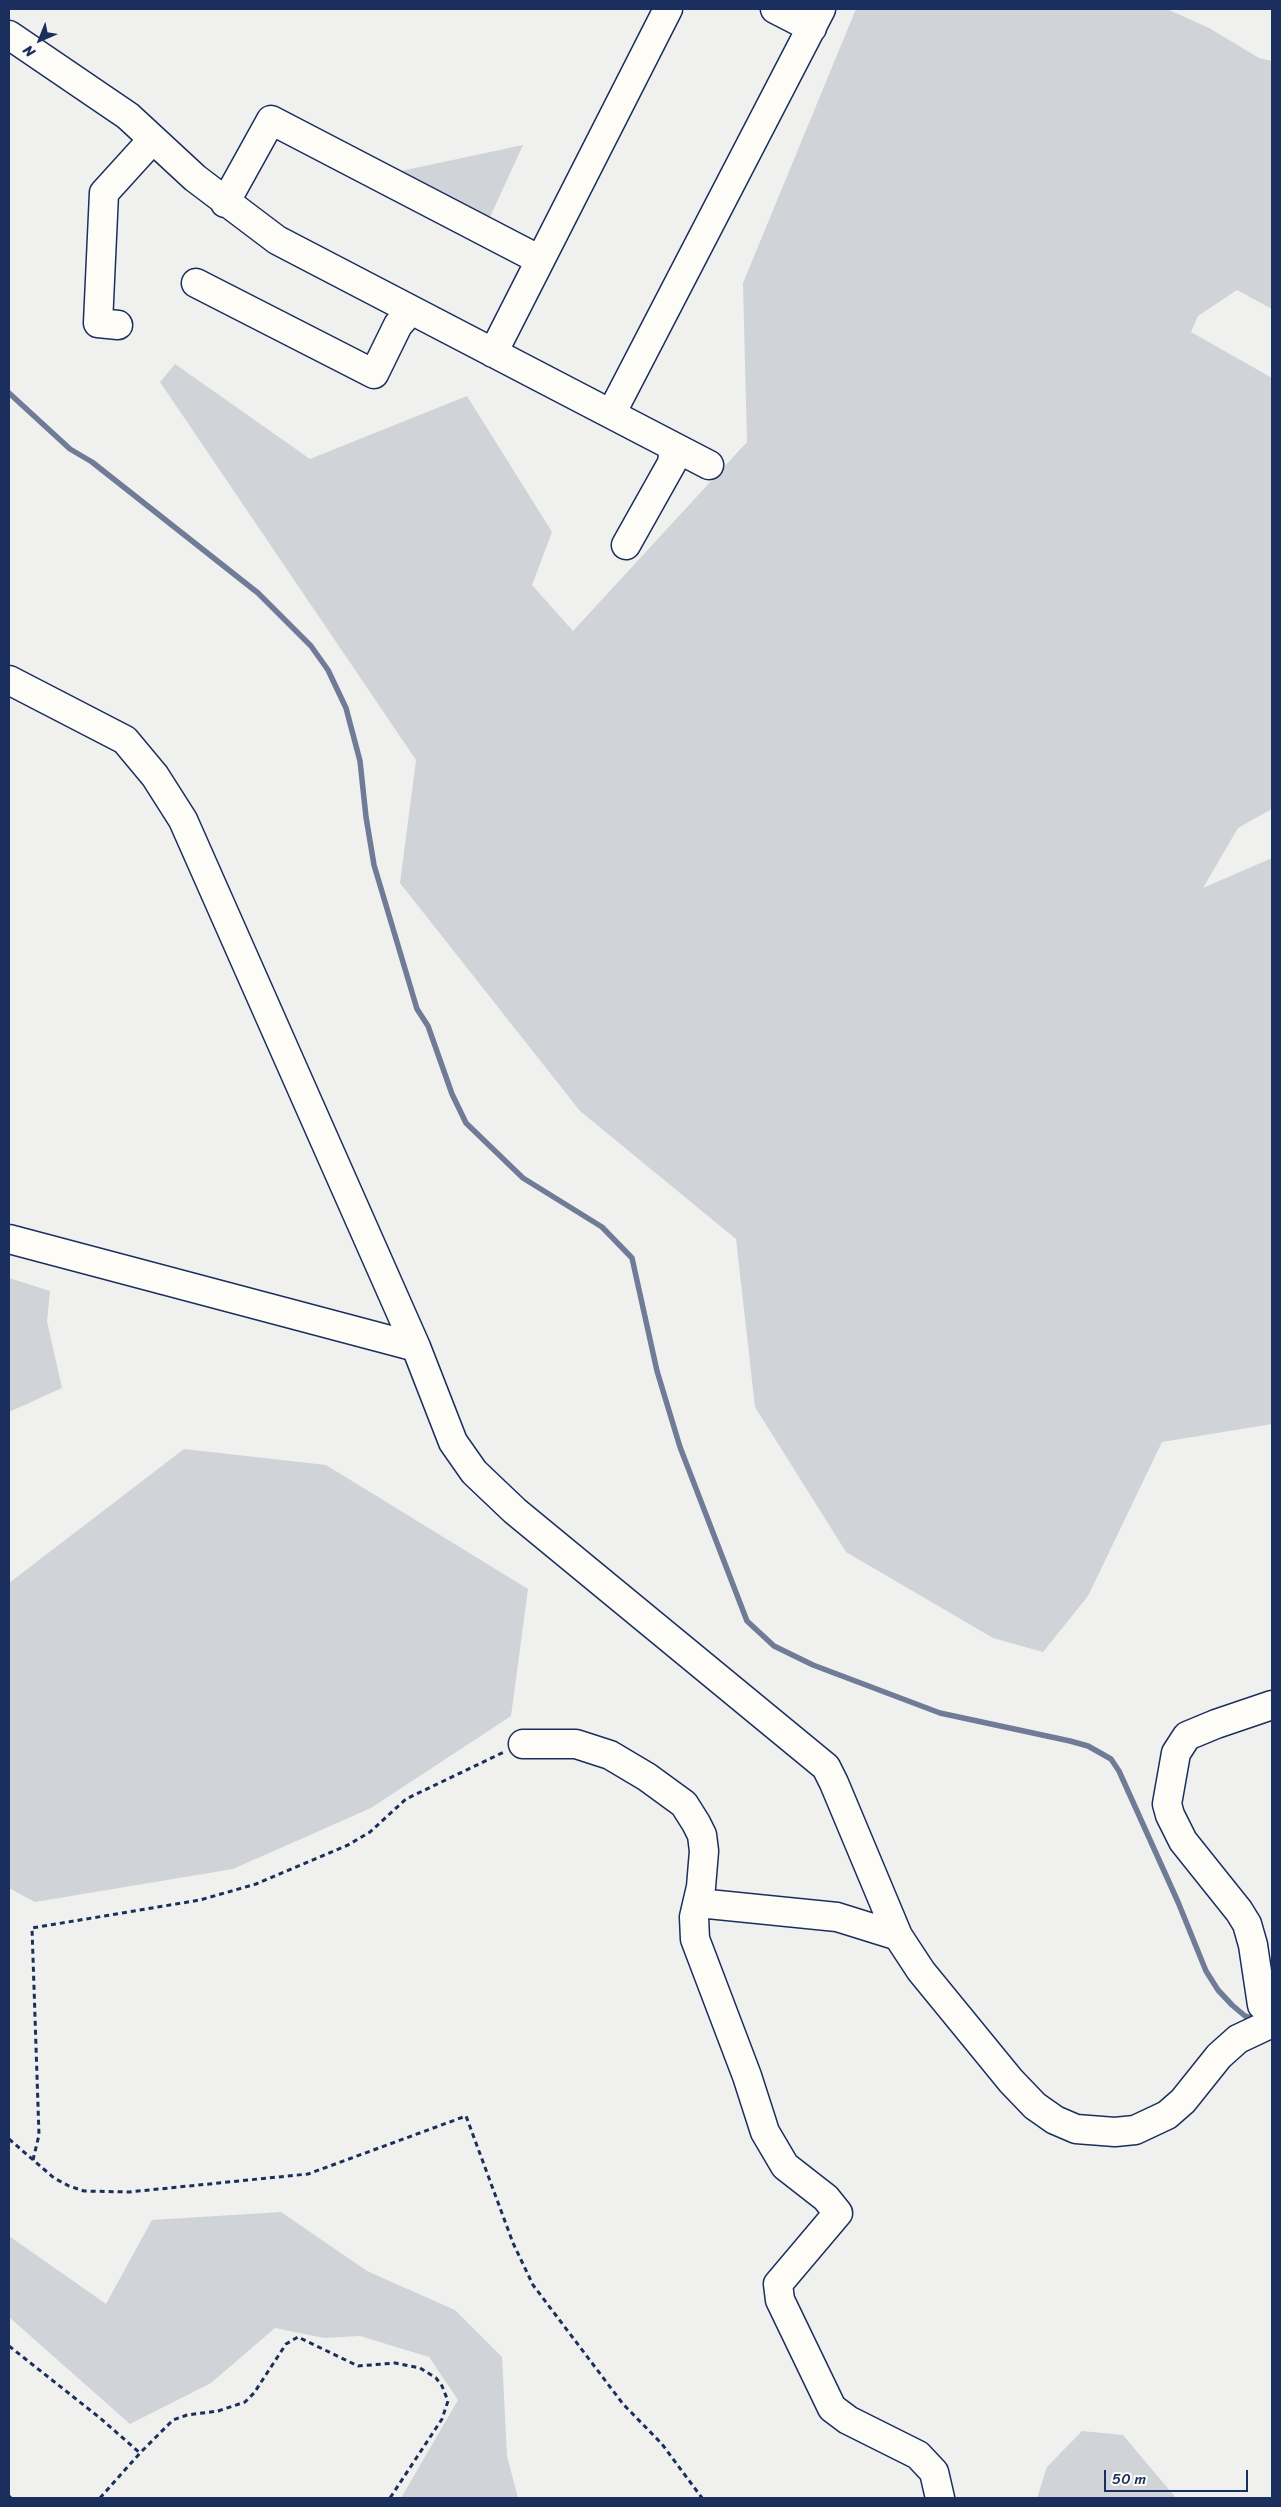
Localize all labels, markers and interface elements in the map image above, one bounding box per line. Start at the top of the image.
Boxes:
north arrow [15,15,65,65]
text: N [17,39,41,64]
scale bar [1106,2460,1250,2492]
text: 50 m [1112,2466,1146,2492]

